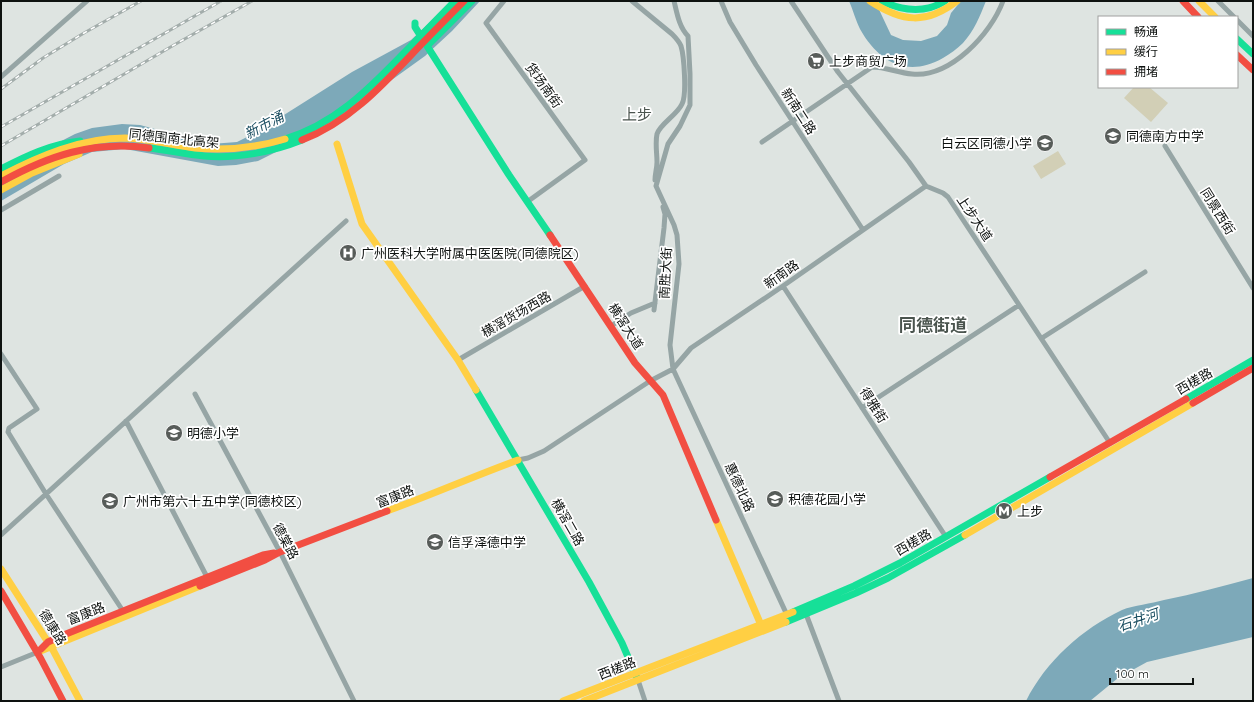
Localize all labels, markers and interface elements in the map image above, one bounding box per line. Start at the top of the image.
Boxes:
legend [1098,16,1238,88]
text: 畅通 [1134,24,1158,39]
text: 缓行 [1134,44,1158,59]
supermarket icon: 上步商贸广场 [806,51,826,71]
place label: 上步商贸广场 [829,53,907,69]
street label: 货场南街 [522,59,566,111]
text: 拥堵 [1134,64,1158,79]
street label: 新南二路 [778,85,820,137]
district label: 上步 [622,105,652,124]
water label: 新市涌 [241,106,289,143]
street label: 同德围南北高架 [128,125,220,151]
school or university icon: 同德南方中学 [1103,126,1123,146]
place label: 同德南方中学 [1126,128,1204,144]
school or university icon: 白云区同德小学 [1035,133,1055,153]
place label: 白云区同德小学 [941,135,1032,151]
street label: 同景西街 [1197,185,1239,237]
street label: 上步大道 [954,192,996,244]
hospital icon: 广州医科大学附属中医医院(同德院区) [338,243,358,263]
place label: 广州医科大学附属中医医院(同德院区) [361,245,579,261]
street label: 南胜大街 [656,247,674,299]
street label: 新南路 [760,256,802,292]
street label: 横滘货场西路 [478,288,554,340]
street label: 横滘大道 [605,300,647,352]
district label: 同德街道 [899,314,967,335]
street label: 西槎路 [1173,364,1215,398]
street label: 得雅街 [857,384,891,426]
school or university icon: 明德小学 [164,423,184,443]
place label: 明德小学 [187,425,239,441]
street label: 惠德北路 [722,460,758,514]
street label: 富康路 [374,482,416,510]
school or university icon: 积德花园小学 [765,489,785,509]
school or university icon: 广州市第六十五中学(同德校区) [100,491,120,511]
place label: 积德花园小学 [788,491,866,507]
place label: 广州市第六十五中学(同德校区) [123,493,302,509]
street label: 横滘二路 [548,495,588,549]
metro station icon: 上步 [994,501,1014,521]
place label: 上步 [1017,503,1043,519]
street label: 德棠路 [270,520,302,562]
street label: 西槎路 [892,525,934,559]
school or university icon: 信孚泽德中学 [425,532,445,552]
place label: 信孚泽德中学 [448,534,526,550]
street label: 富康路 [65,599,107,627]
water label: 石井河 [1115,604,1164,635]
street label: 德康路 [36,606,70,648]
street label: 西槎路 [596,654,638,682]
scale bar [1110,660,1193,686]
text: 100 m [1116,666,1149,681]

